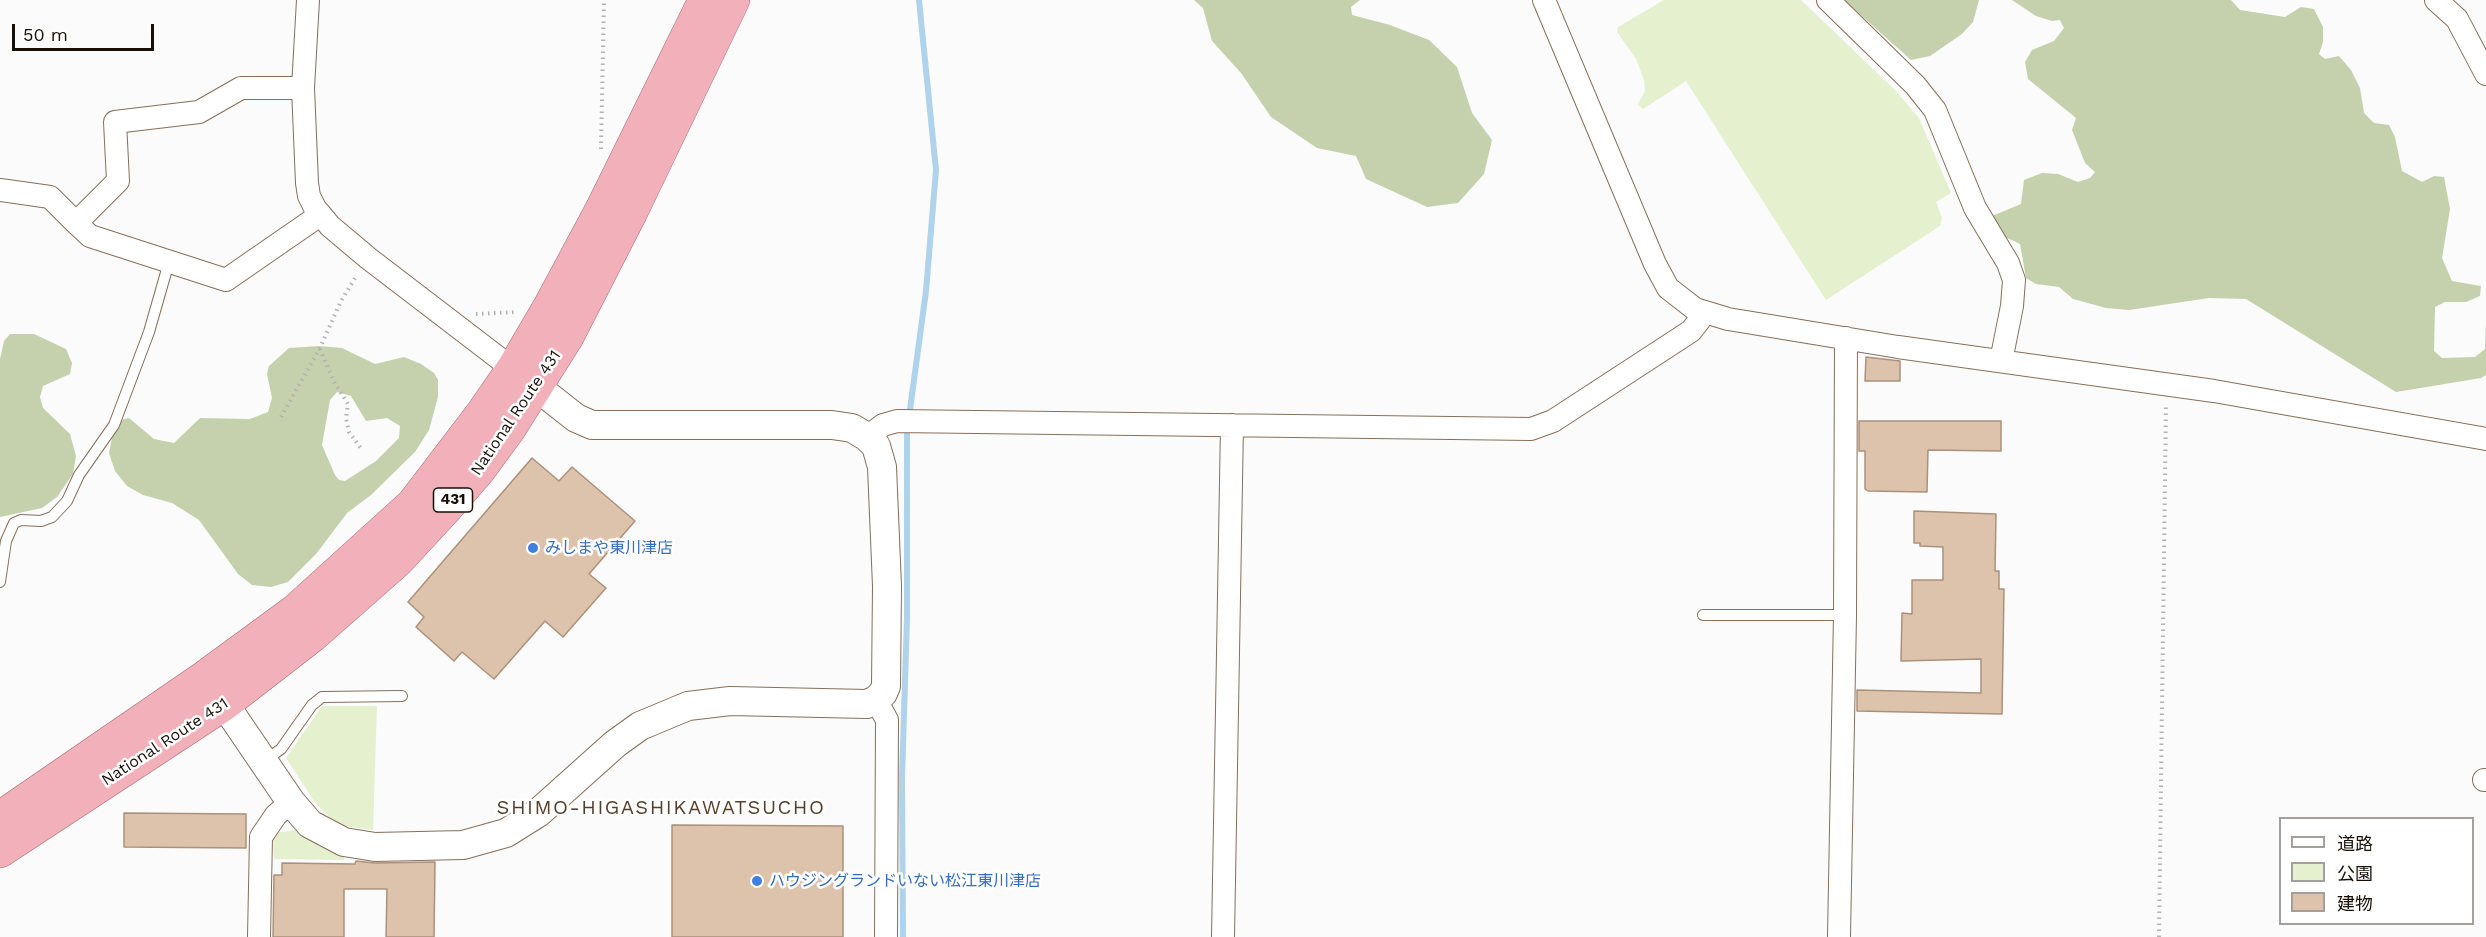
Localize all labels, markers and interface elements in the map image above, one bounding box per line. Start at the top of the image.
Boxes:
scale bar [15,12,158,50]
text: 50 m [23,24,68,45]
street label: National Route 431 [467,347,565,479]
road number: 431 [434,488,472,512]
place label: みしまや東川津店 [545,538,673,558]
marker: みしまや東川津店 [526,541,540,555]
street label: National Route 431 [98,694,232,790]
district label: SHIMO-HIGASHIKAWATSUCHO [497,796,825,820]
legend [2279,817,2474,925]
text: 道路 [2337,833,2373,854]
text: 公園 [2337,863,2373,884]
place label: ハウジングランドいない松江東川津店 [769,871,1041,891]
marker: ハウジングランドいない松江東川津店 [750,874,764,888]
text: 建物 [2337,893,2373,914]

